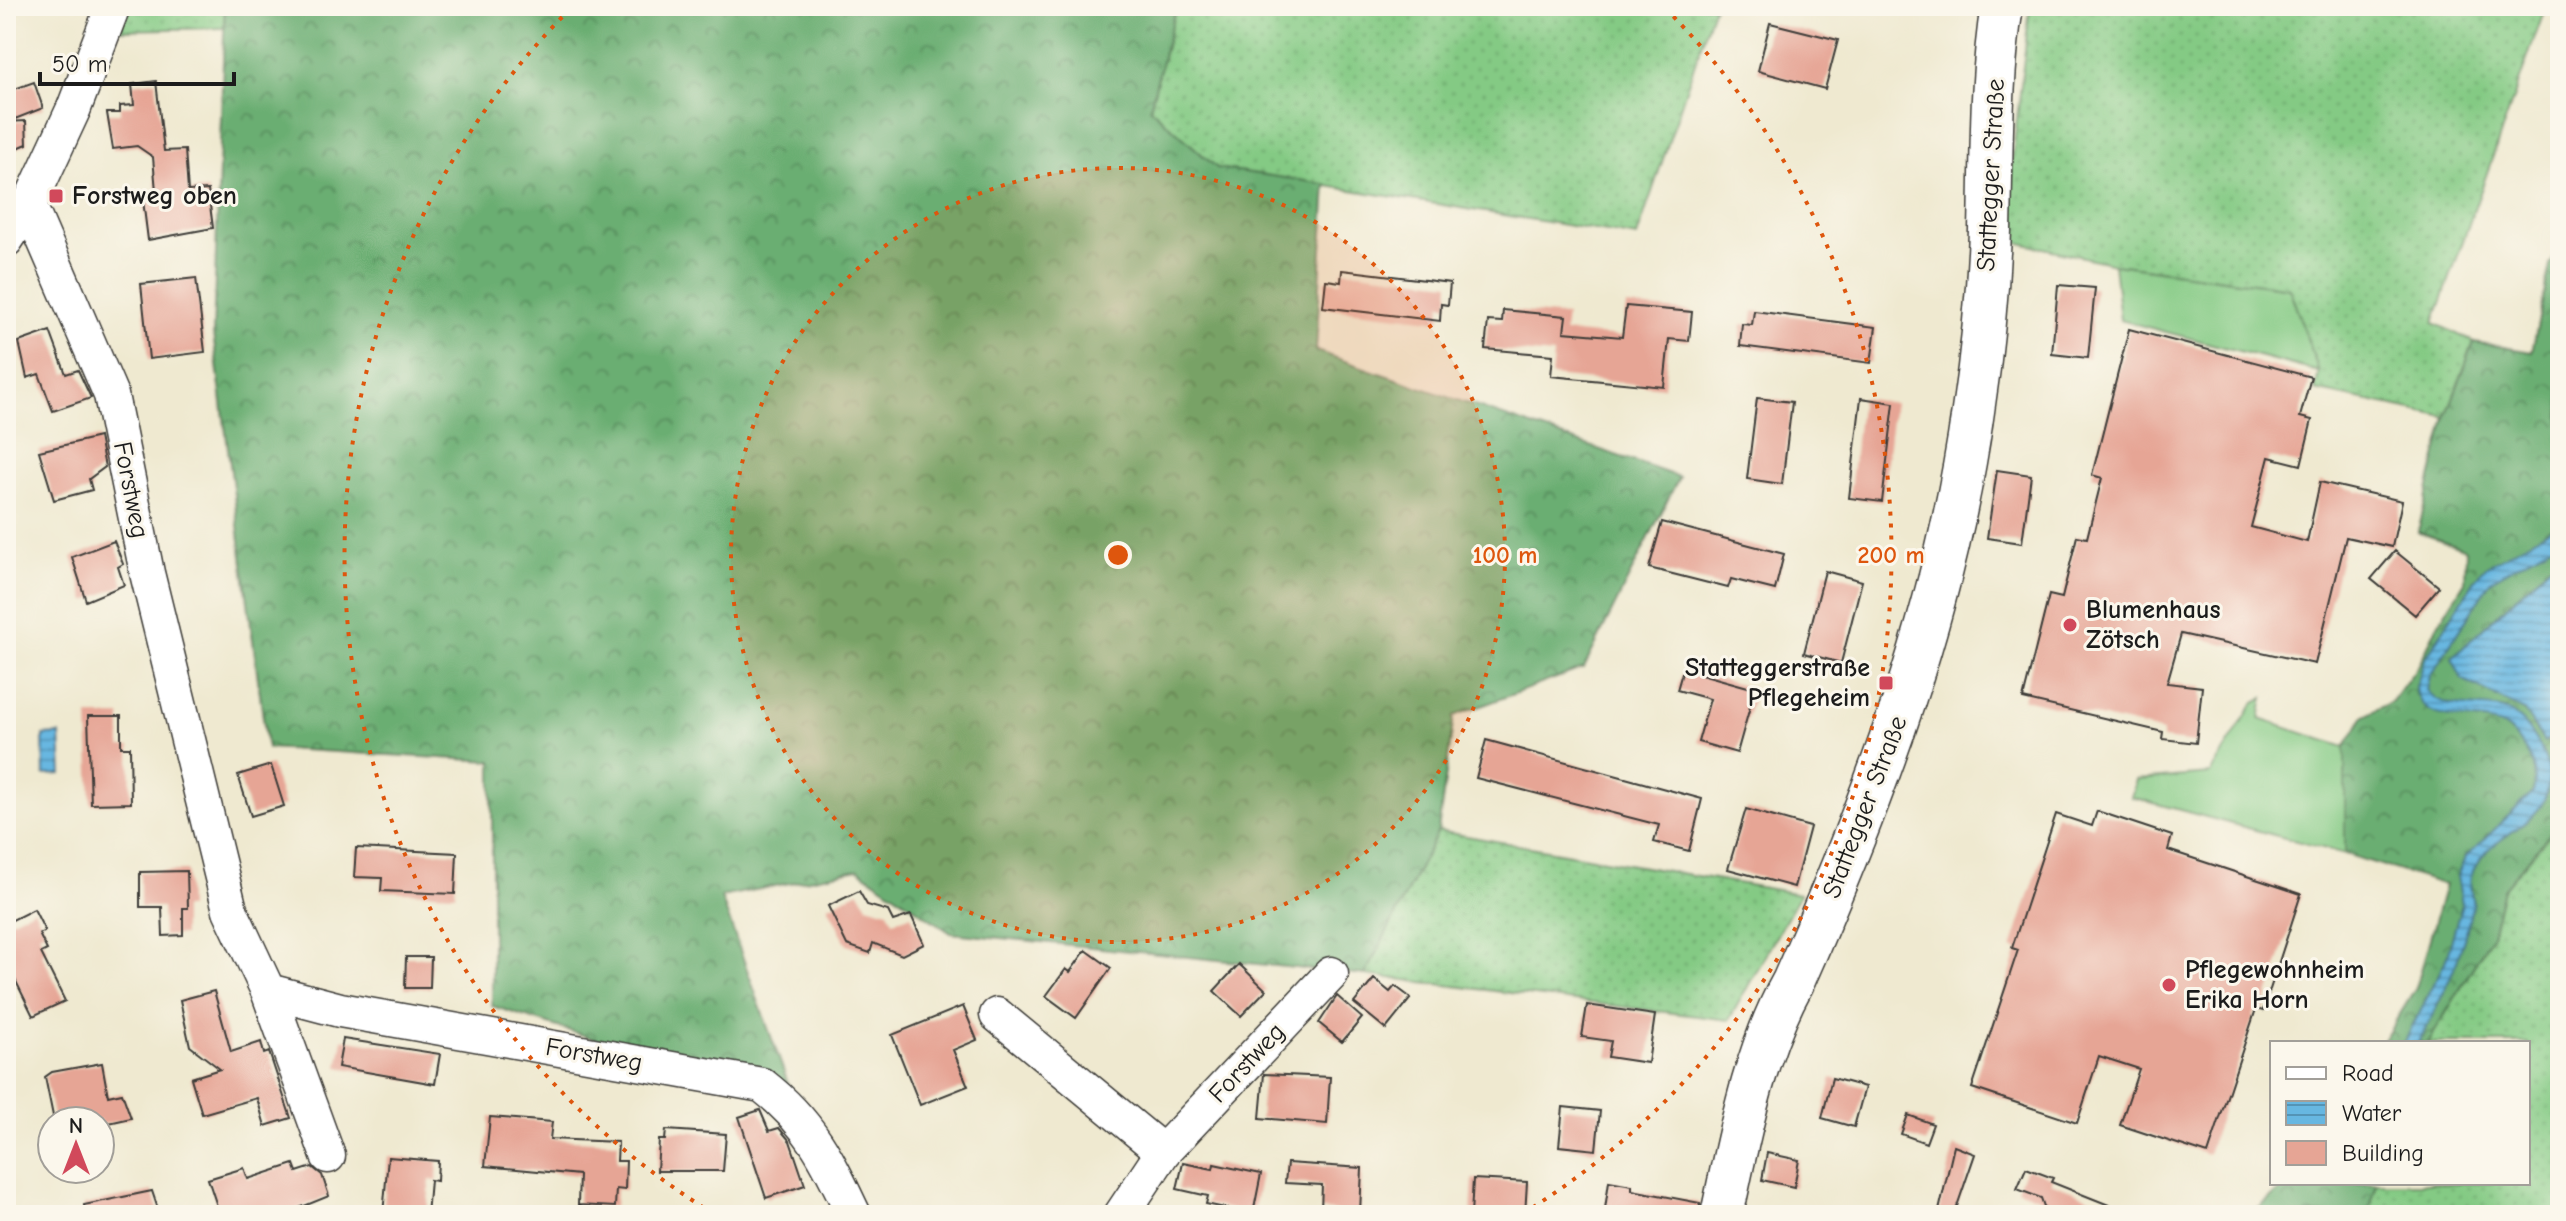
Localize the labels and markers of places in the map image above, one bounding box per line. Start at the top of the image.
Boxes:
place label: Forstweg oben [72,181,237,211]
marker: Forstweg oben [47,187,65,205]
centre of rings [1104,541,1132,569]
place label: Blumenhaus Zötsch [2086,595,2221,655]
marker: Blumenhaus Zötsch [2061,616,2079,634]
place label: Statteggerstraße Pflegeheim [1685,653,1870,713]
marker: Statteggerstraße Pflegeheim [1877,674,1895,692]
place label: Pflegewohnheim Erika Horn [2185,955,2365,1015]
marker: Pflegewohnheim Erika Horn [2160,976,2178,994]

